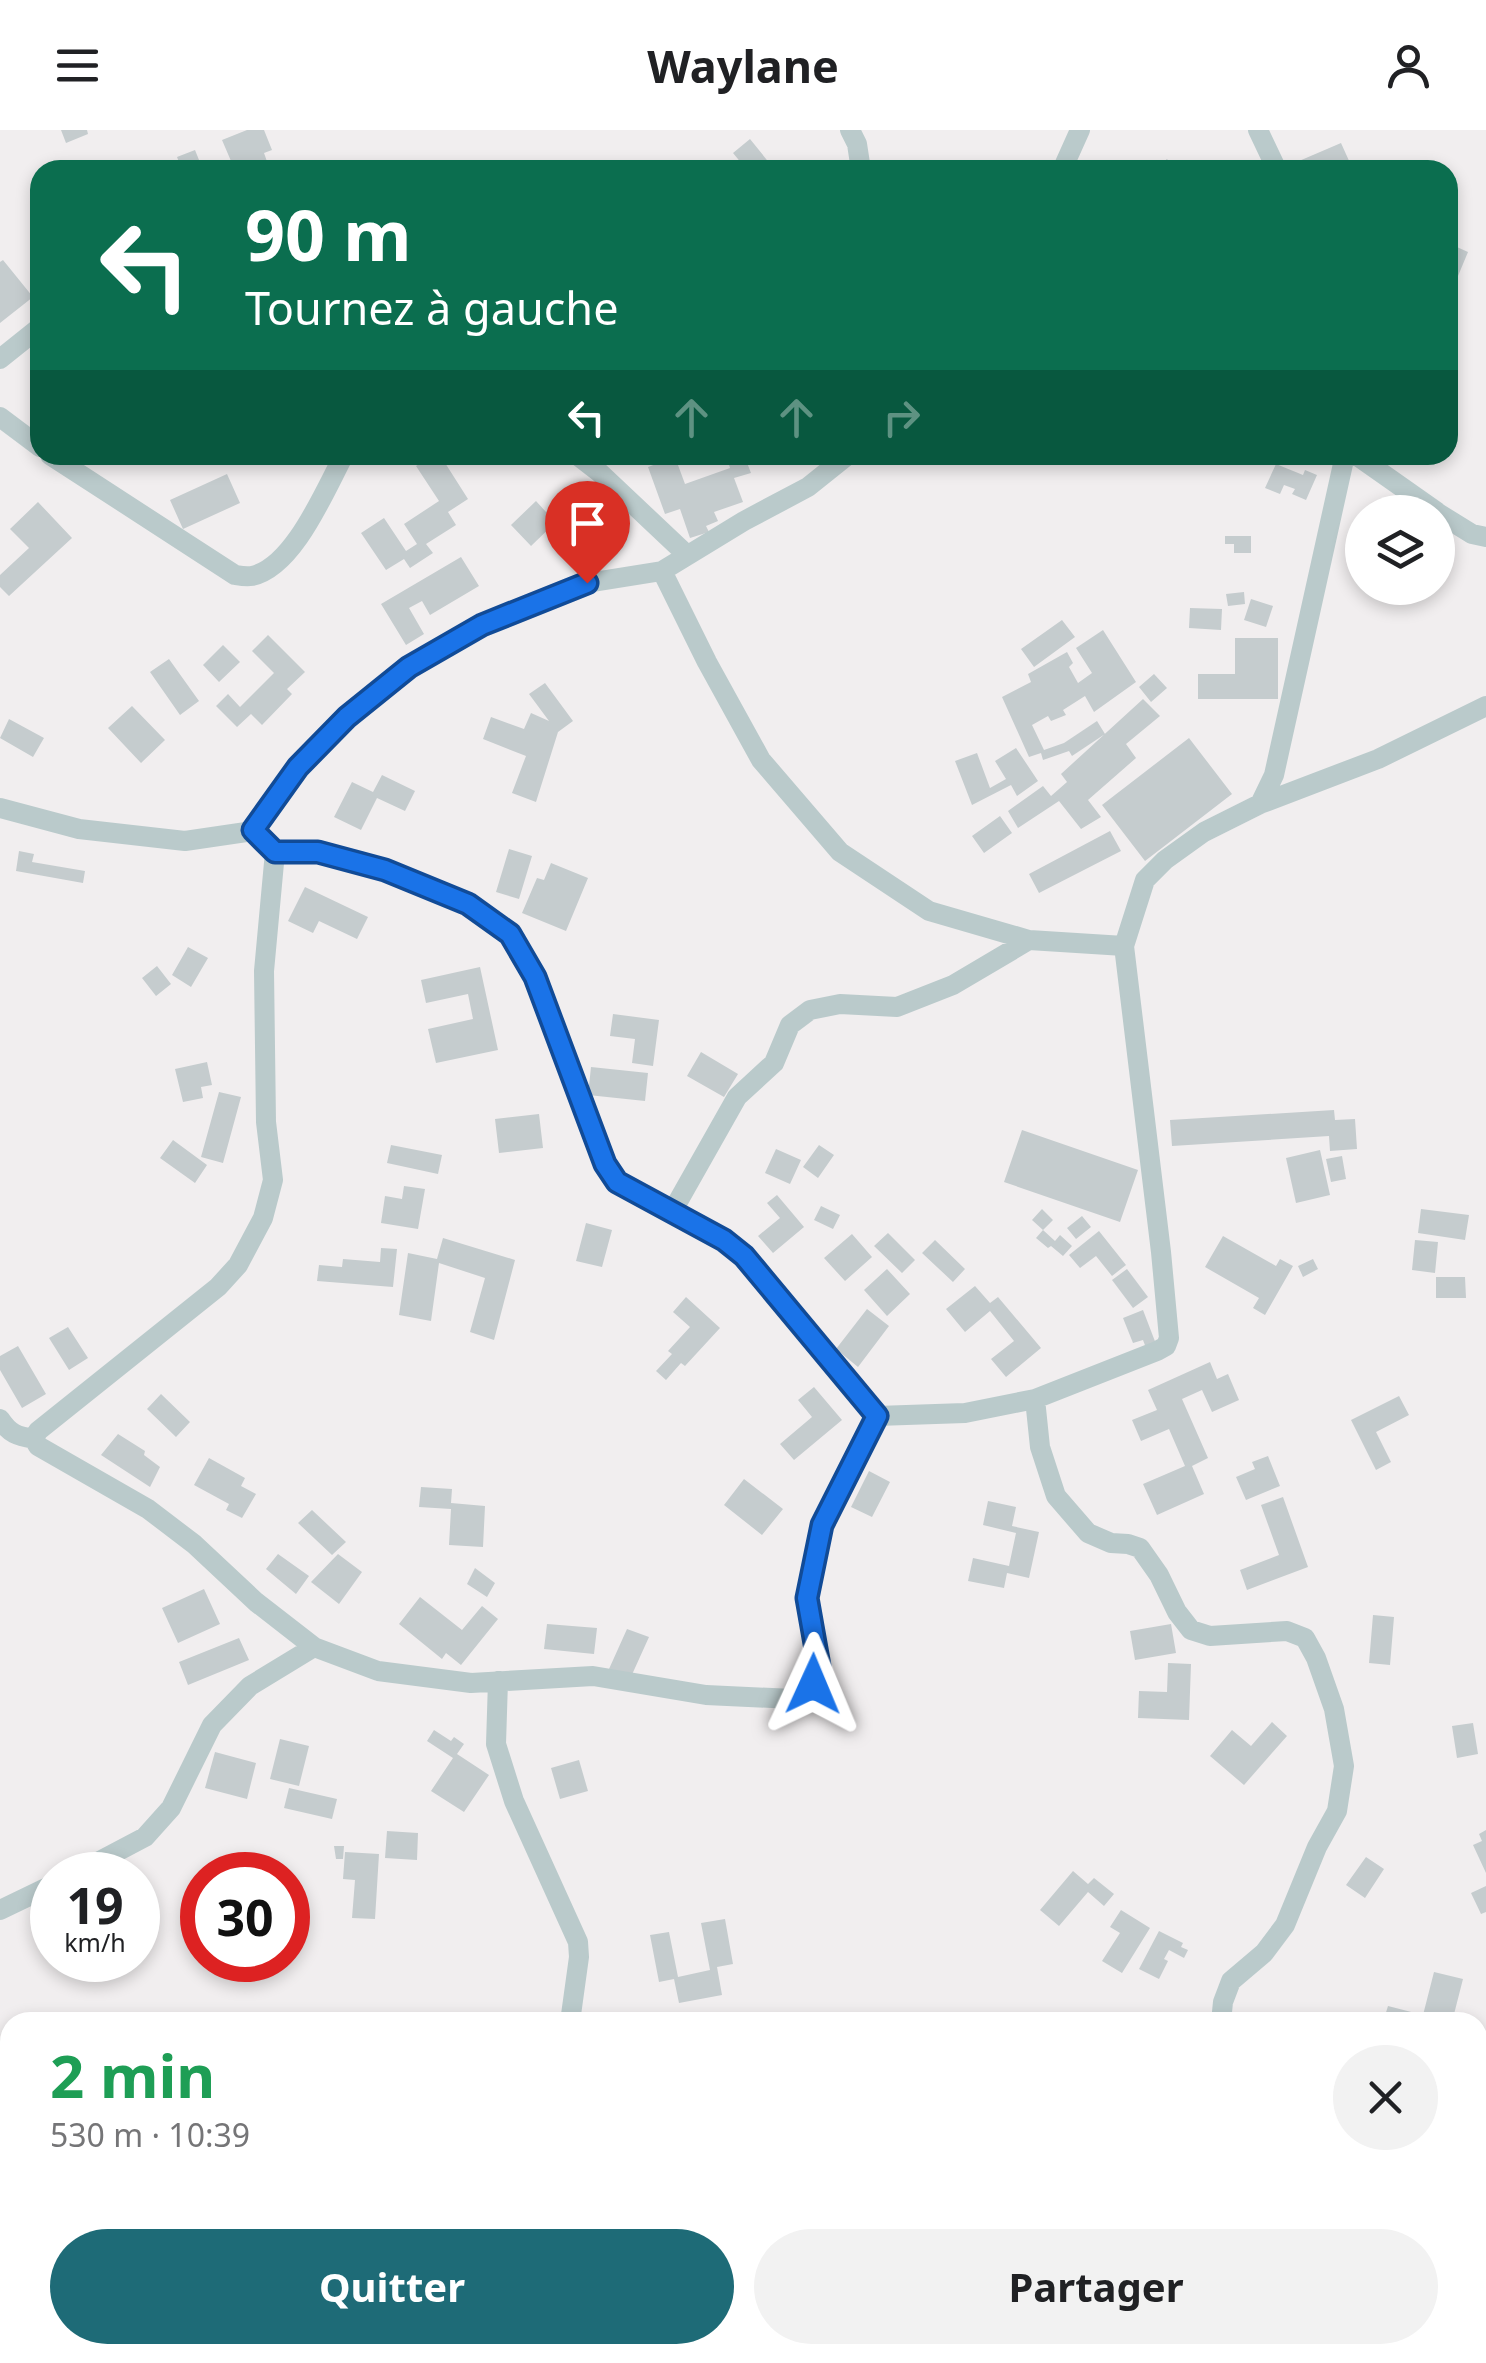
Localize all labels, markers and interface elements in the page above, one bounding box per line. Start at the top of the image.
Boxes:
text: Waylane [647,35,839,96]
icon: menu [50,38,105,93]
icon: person [1381,38,1436,93]
text: 90 m [245,186,412,282]
icon: left [80,200,210,330]
text: Tournez à gauche [245,277,619,338]
icon: left [559,390,614,445]
icon: ahead [664,390,719,445]
icon: ahead [769,390,824,445]
icon: right [874,390,929,445]
pin [545,481,630,584]
map controls [1345,495,1455,605]
button: layers [1345,495,1455,605]
icon: arrive [560,496,615,551]
position arrow [761,1632,865,1736]
speed limit sign: 30 [180,1852,310,1982]
text: 19 [66,1871,124,1939]
text: km/h [64,1925,126,1959]
text: 2 min [50,2034,215,2116]
button: close [1333,2045,1438,2150]
text: 530 m · 10:39 [50,2113,250,2156]
button: Quitter [50,2229,734,2344]
button: Partager [754,2229,1438,2344]

